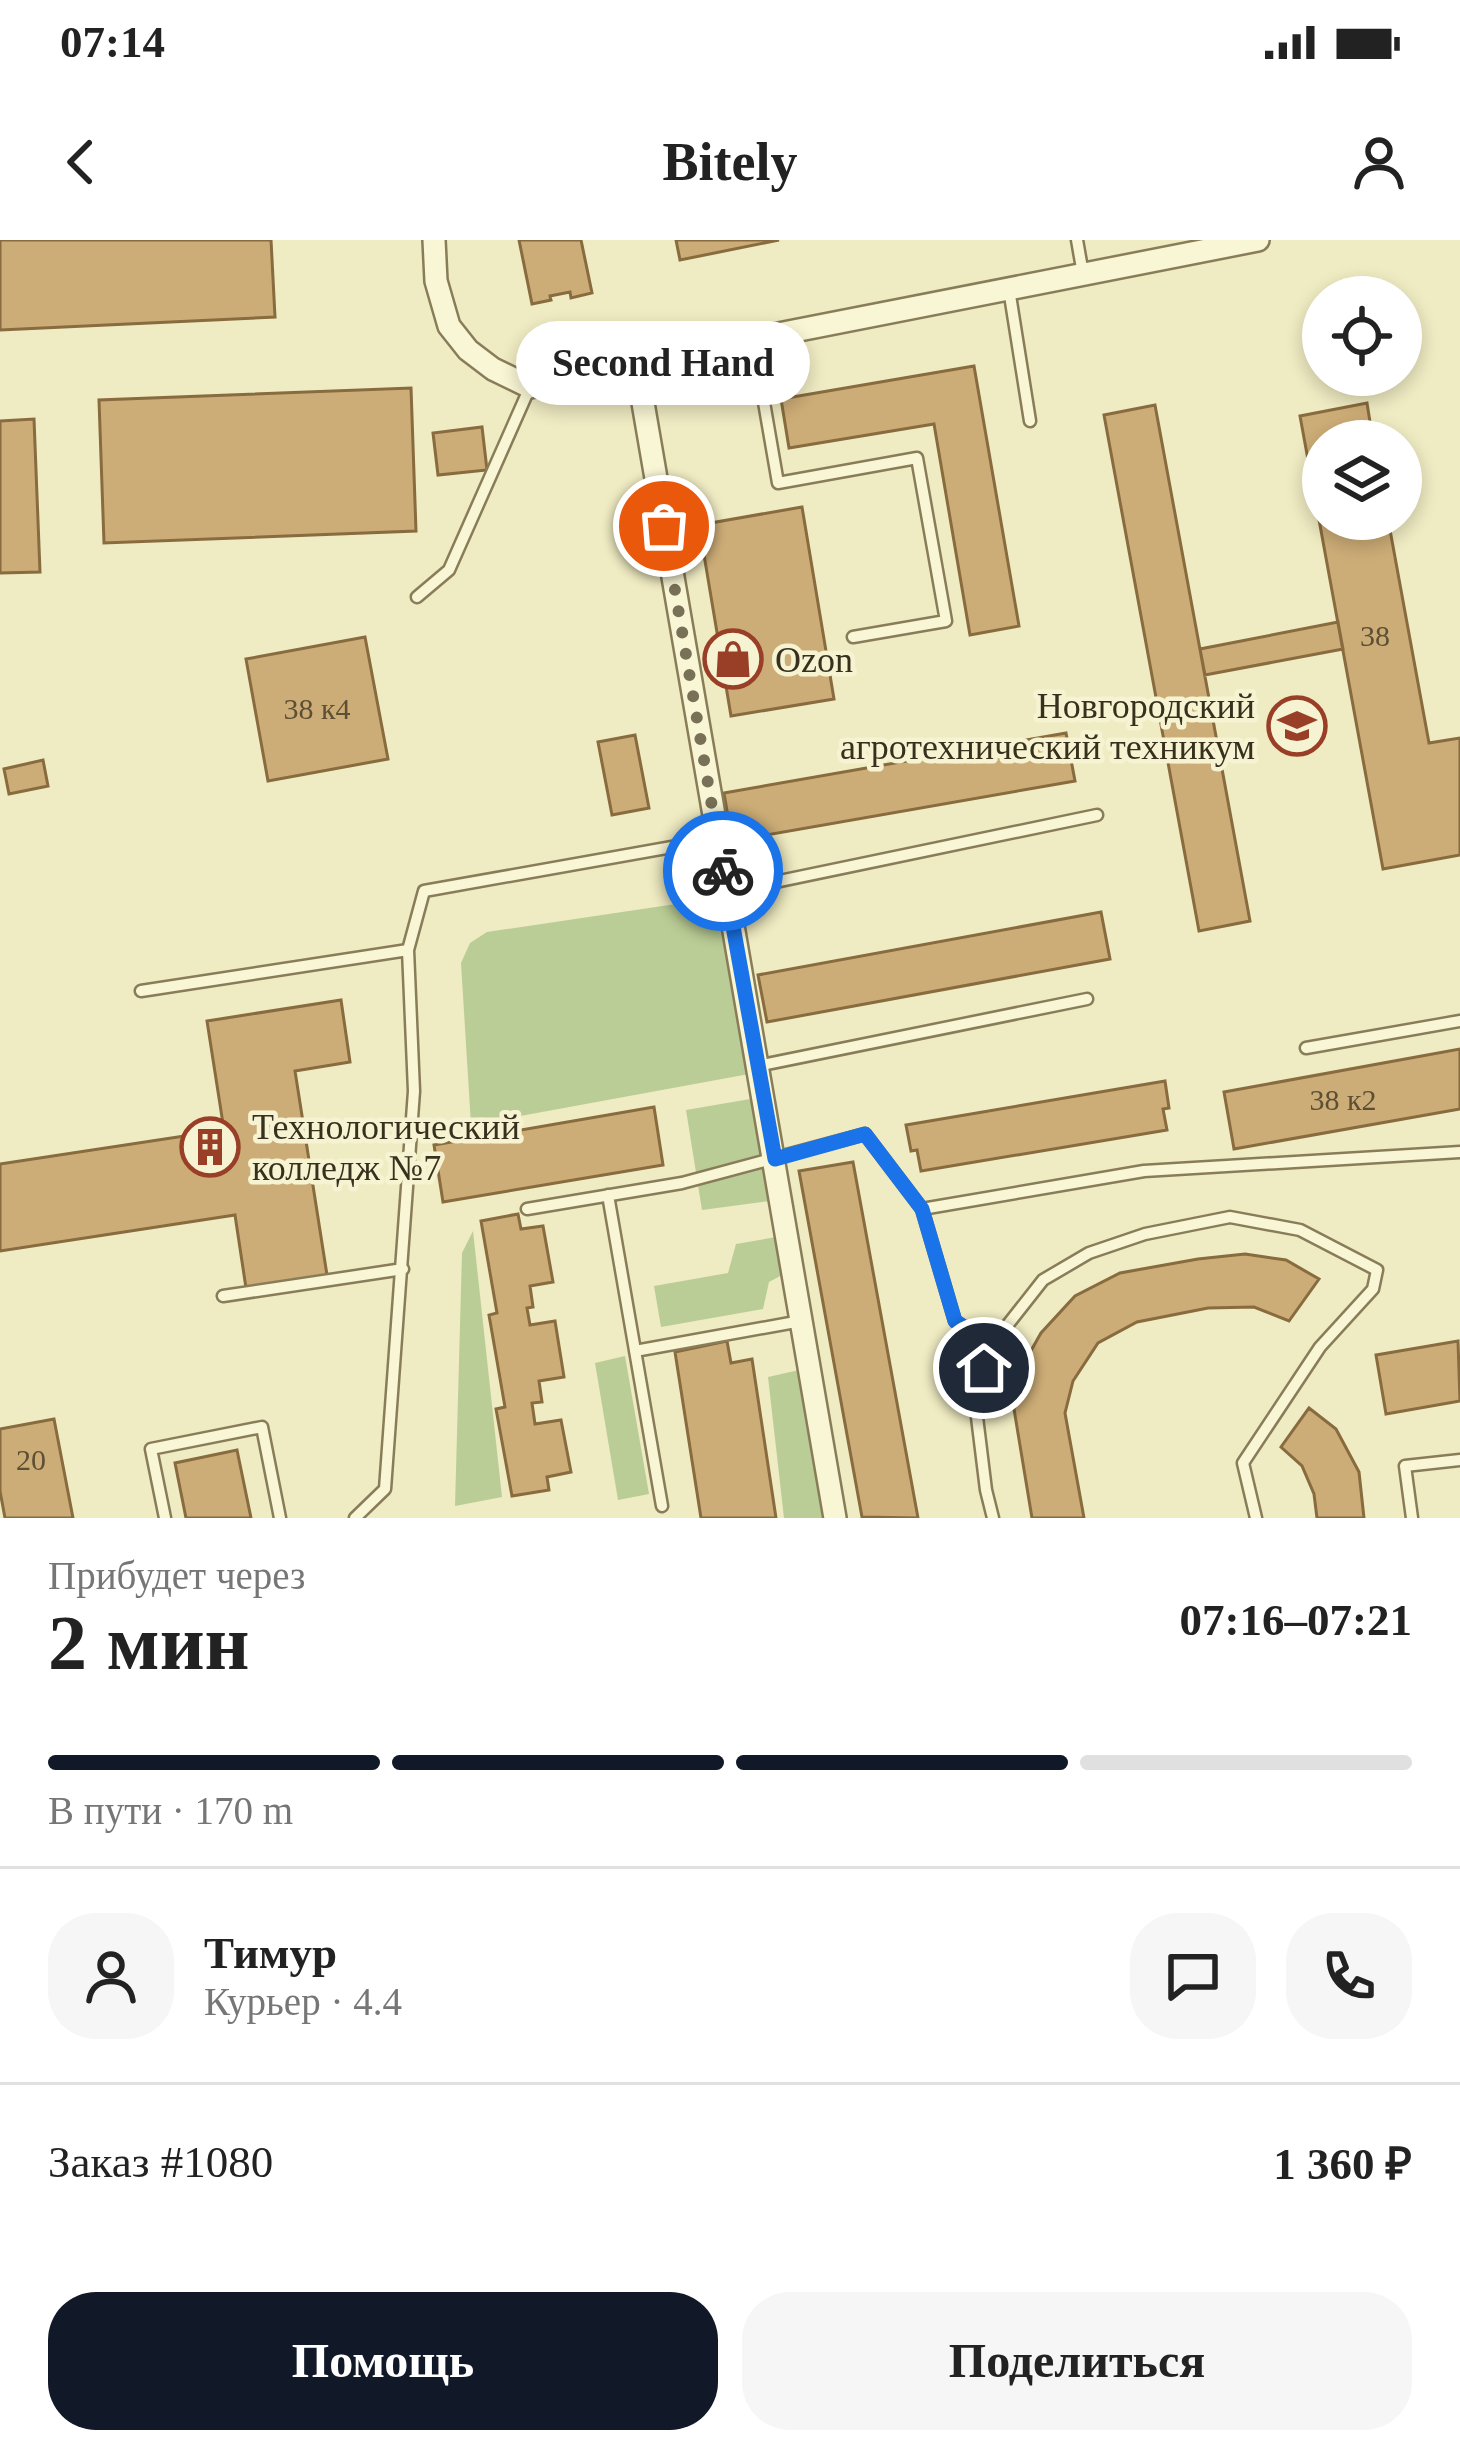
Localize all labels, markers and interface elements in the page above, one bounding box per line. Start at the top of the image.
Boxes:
text: 07:14 [60,17,165,67]
icon: back [48,129,114,195]
icon: person [1346,129,1412,195]
text: Bitely [663,132,797,192]
map controls [1302,276,1422,540]
button: locate [1302,276,1422,396]
callout: Second Hand [517,322,811,406]
text: Second Hand [552,341,774,384]
button: layers [1302,420,1422,540]
pin [613,475,715,577]
icon: bag [631,493,697,559]
house number: 38 [1360,619,1390,652]
shop icon: Ozon [702,628,764,690]
place label: Ozon [775,640,853,680]
place label: Новгородский агротехнический техникум [840,686,1255,767]
house number: 38 к4 [283,692,351,725]
school or university icon: Новгородский агротехнический техникум [1266,695,1328,757]
courier [663,811,783,931]
icon: bike [690,838,756,904]
house number: 38 к2 [1309,1083,1377,1116]
place label: Технологический колледж №7 [252,1107,520,1188]
building icon: Технологический колледж №7 [179,1116,241,1178]
pin [933,1317,1035,1419]
icon: home [951,1335,1017,1401]
house number: 20 [16,1443,46,1476]
text: Прибудет через [48,1554,306,1597]
text: 07:16–07:21 [1180,1595,1412,1645]
text: 2 мин [48,1599,250,1686]
text: В пути · 170 m [48,1789,293,1832]
button: person [48,1913,174,2039]
button: chat [1130,1913,1256,2039]
button: phone [1286,1913,1412,2039]
text: Тимур [204,1928,337,1978]
text: Курьер · 4.4 [204,1980,402,2023]
text: Заказ #1080 [48,2137,273,2187]
text: 1 360 ₽ [1273,2139,1412,2189]
button: Помощь [48,2292,718,2430]
button: Поделиться [742,2292,1412,2430]

